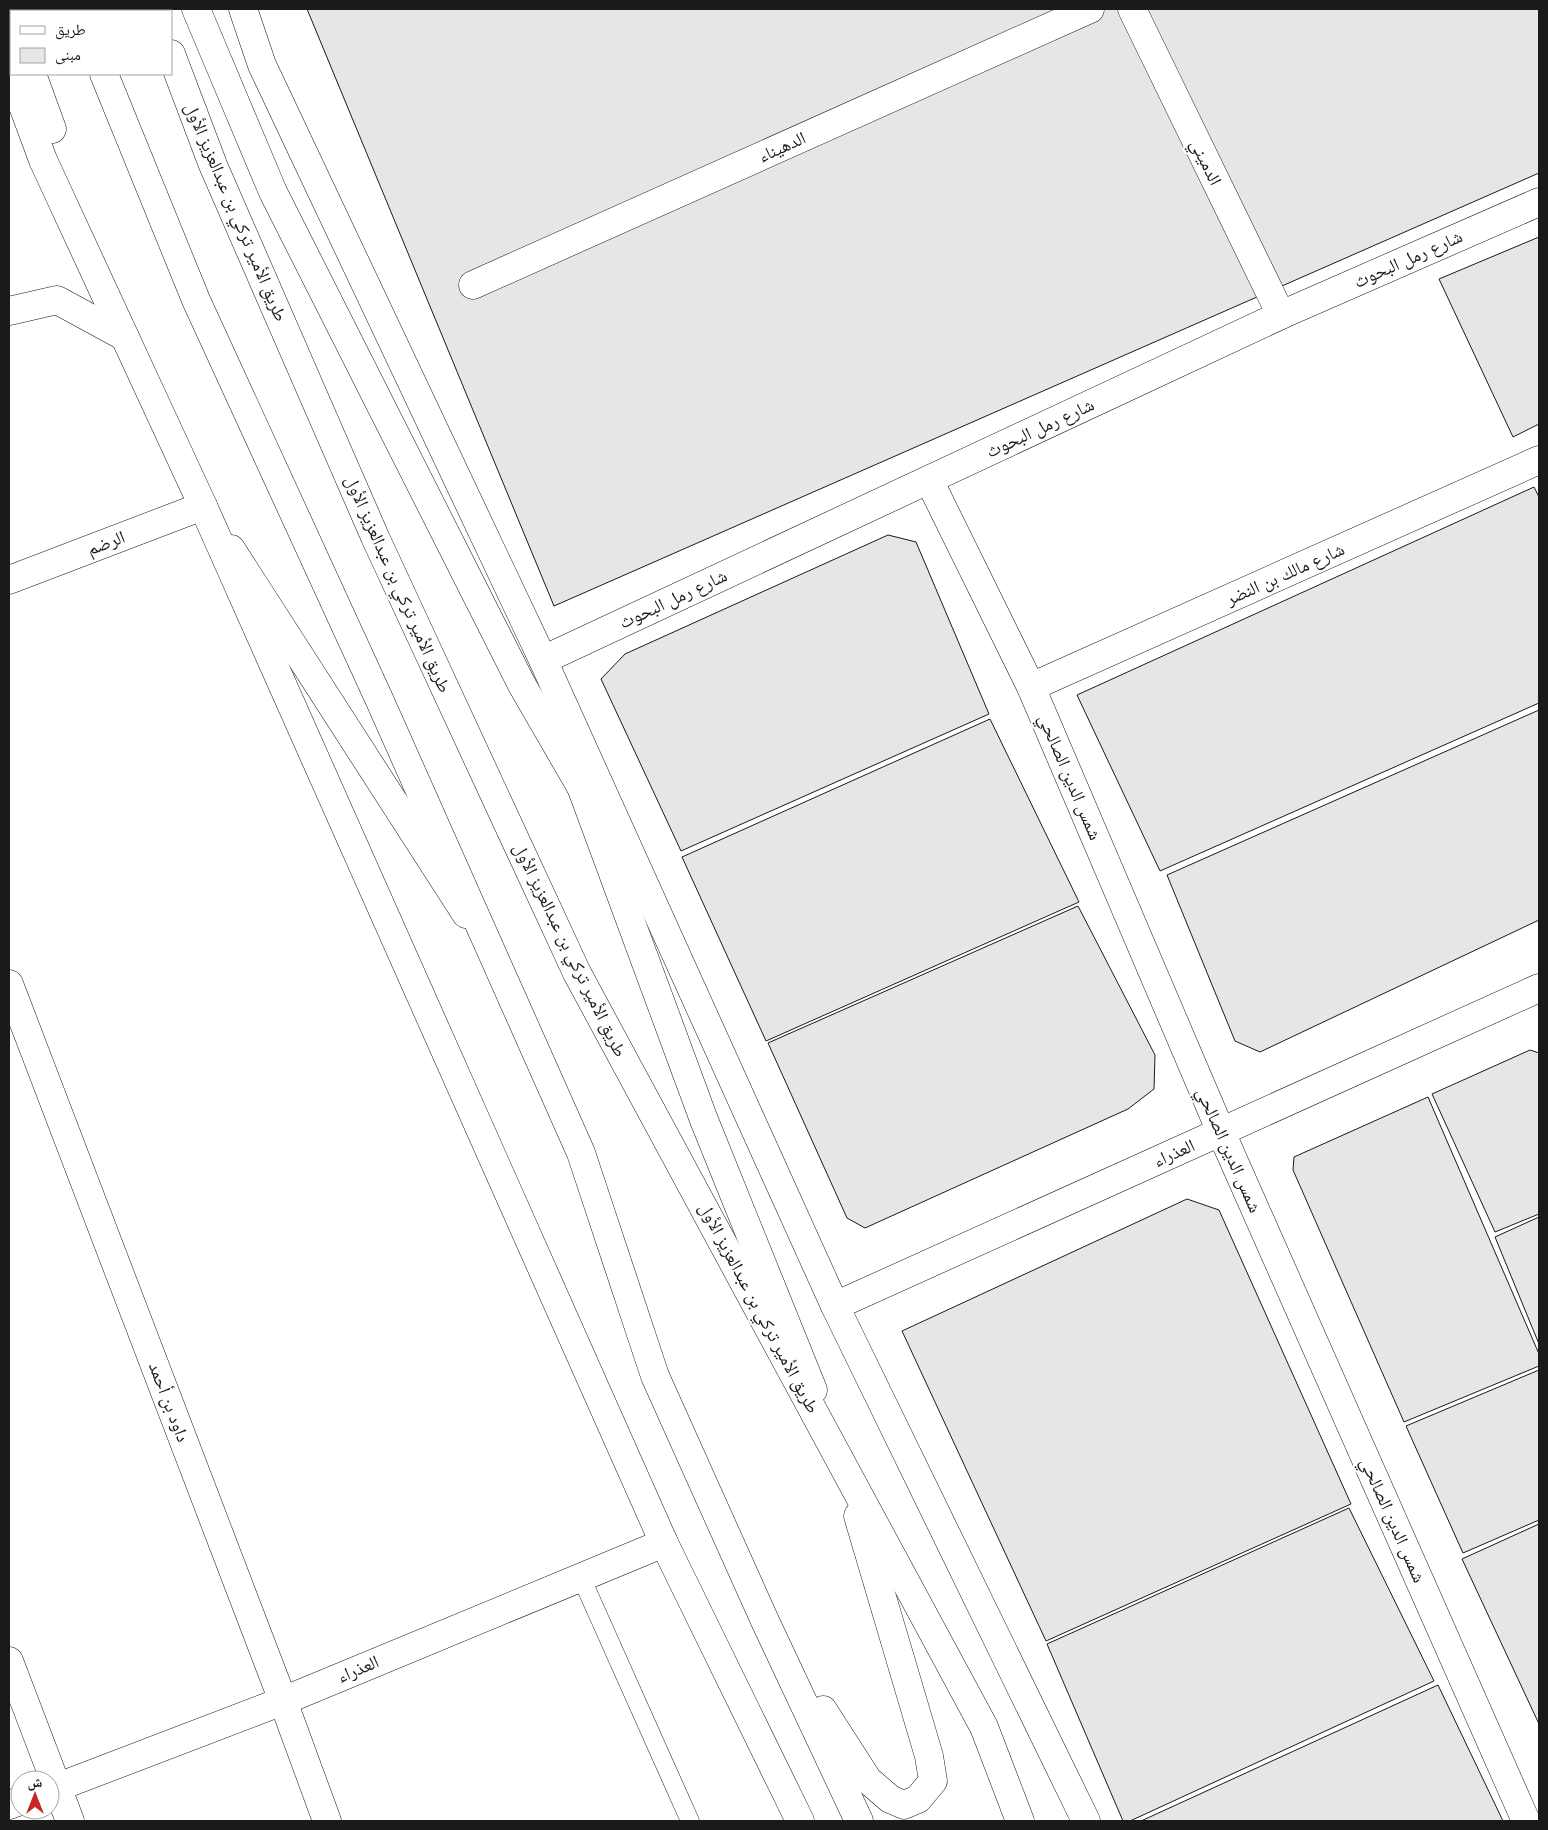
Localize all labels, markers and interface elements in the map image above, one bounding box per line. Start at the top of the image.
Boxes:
legend [10,10,172,75]
text: طريق [55,19,86,40]
text: مبنى [55,44,81,65]
street label: طريق الأمير تركي بن عبدالعزيز الأول [177,99,294,326]
street label: الدهيناء [754,125,809,167]
street label: الدميني [1182,134,1228,190]
street label: شارع رمل البحوث [1349,223,1466,293]
street label: شارع رمل البحوث [982,392,1098,463]
street label: طريق الأمير تركي بن عبدالعزيز الأول [337,471,458,698]
street label: الرضم [83,524,129,561]
street label: شارع مالك بن النضر [1221,536,1348,610]
street label: شارع رمل البحوث [615,563,731,634]
street label: شمس الدين الصالحي [1030,710,1108,845]
street label: طريق الأمير تركي بن عبدالعزيز الأول [505,838,633,1062]
street label: شمس الدين الصالحي [1188,1083,1268,1217]
street label: العذراء [1149,1132,1198,1172]
street label: طريق الأمير تركي بن عبدالعزيز الأول [691,1198,826,1419]
street label: داود بن أحمد [144,1358,196,1445]
street label: شمس الدين الصالحي [1352,1453,1432,1587]
street label: العذراء [333,1649,382,1688]
north arrow [10,1770,60,1820]
text: ش [28,1772,43,1791]

